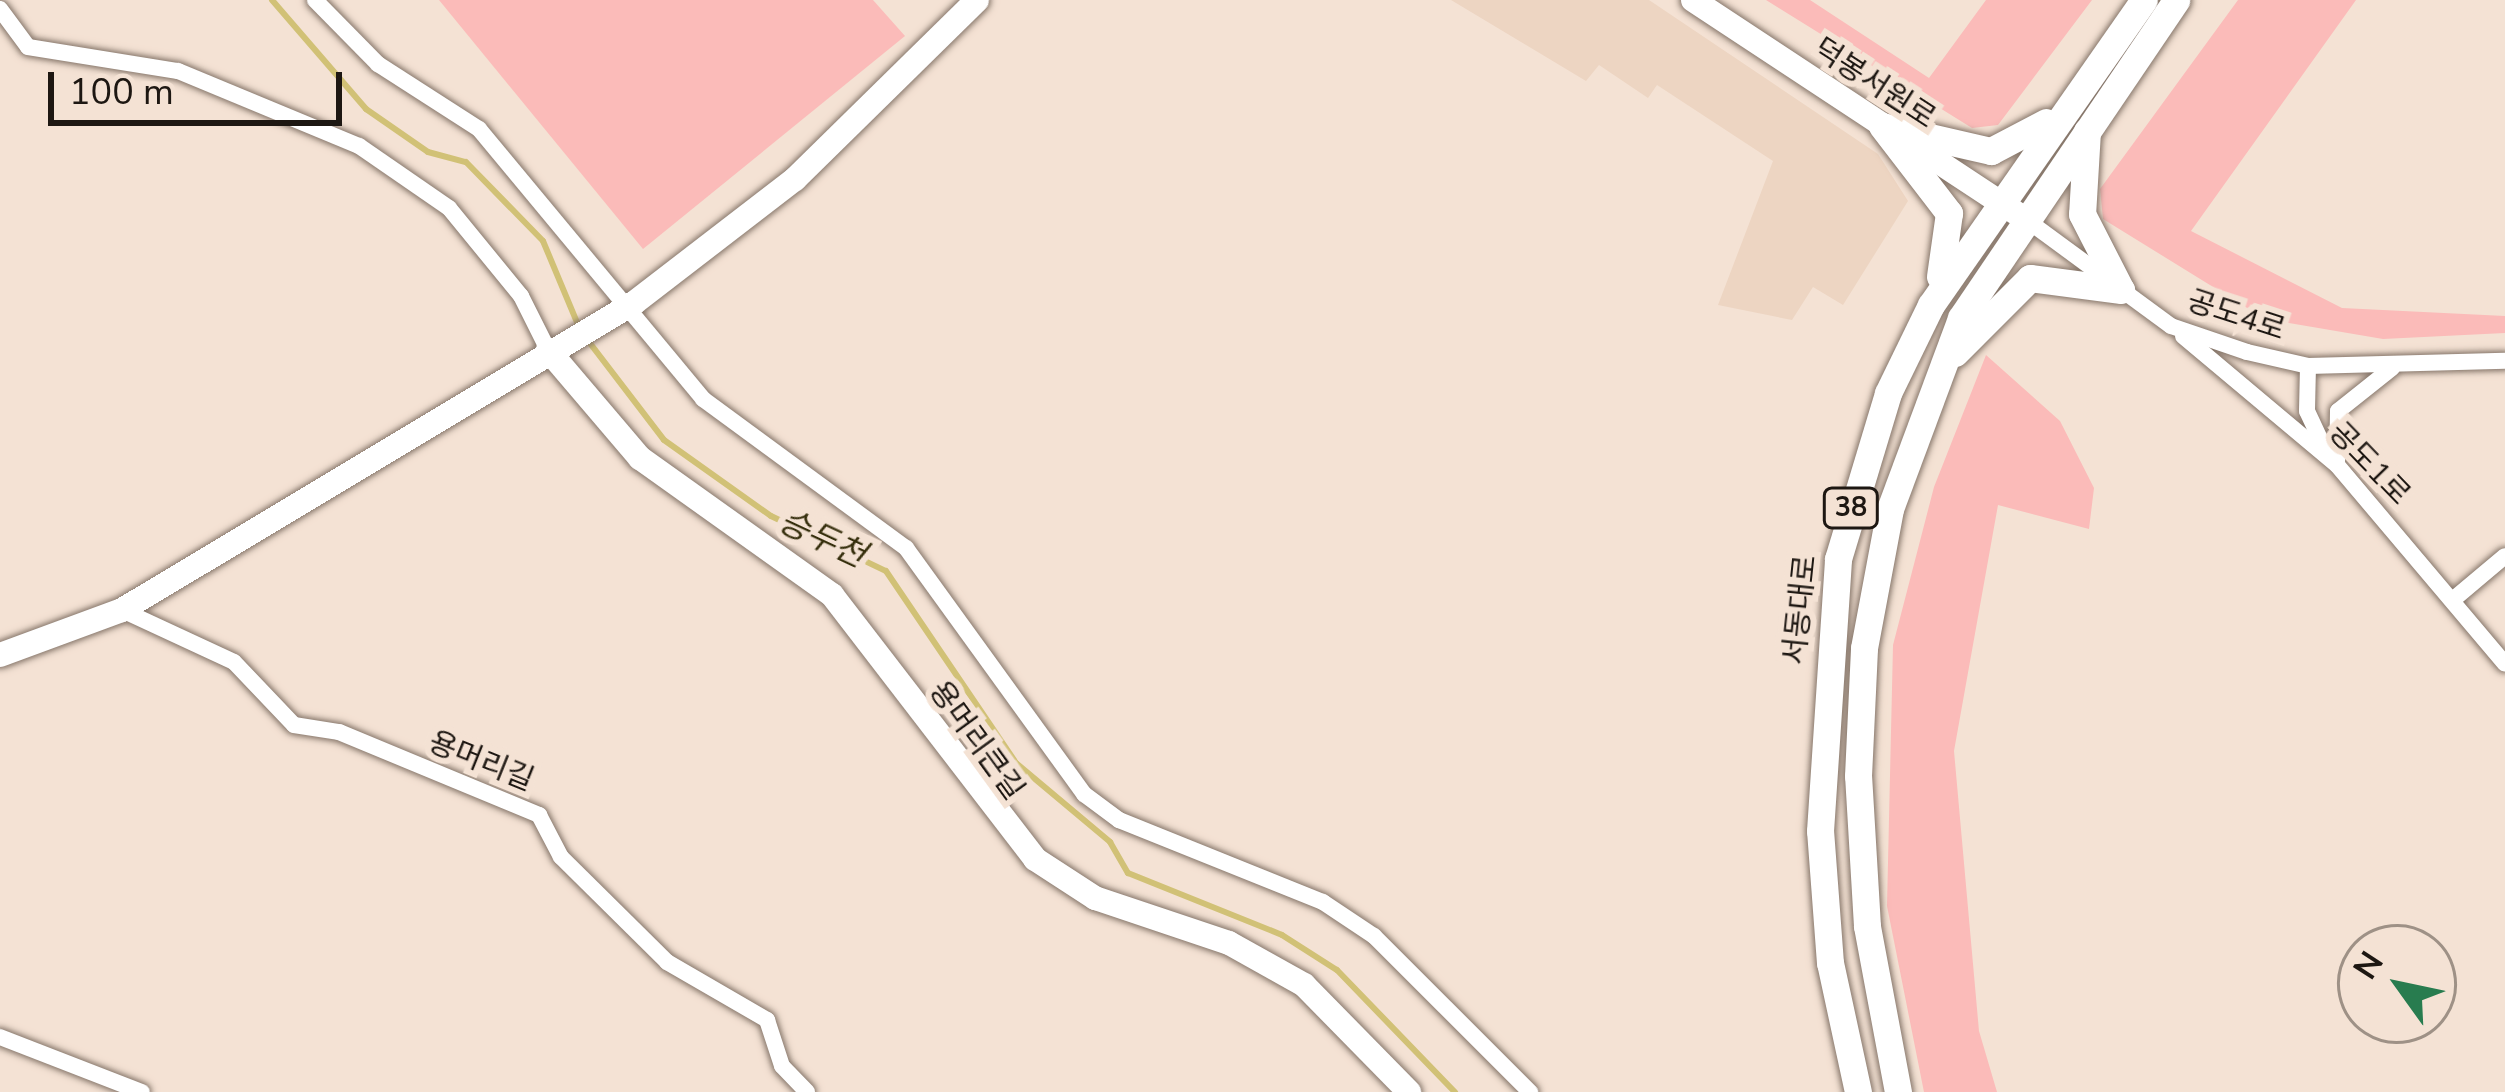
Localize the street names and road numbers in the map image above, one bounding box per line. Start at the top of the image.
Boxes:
street label: 덕봉서원로 [1806,31,1942,137]
street label: 공도4로 [2183,283,2289,349]
street label: 공도1로 [2321,415,2417,513]
road number: 38 [1821,487,1881,529]
street label: 서동대로 [1777,553,1825,667]
street label: 용머리큰길 [921,675,1031,807]
street label: 용머리길 [423,725,539,799]

